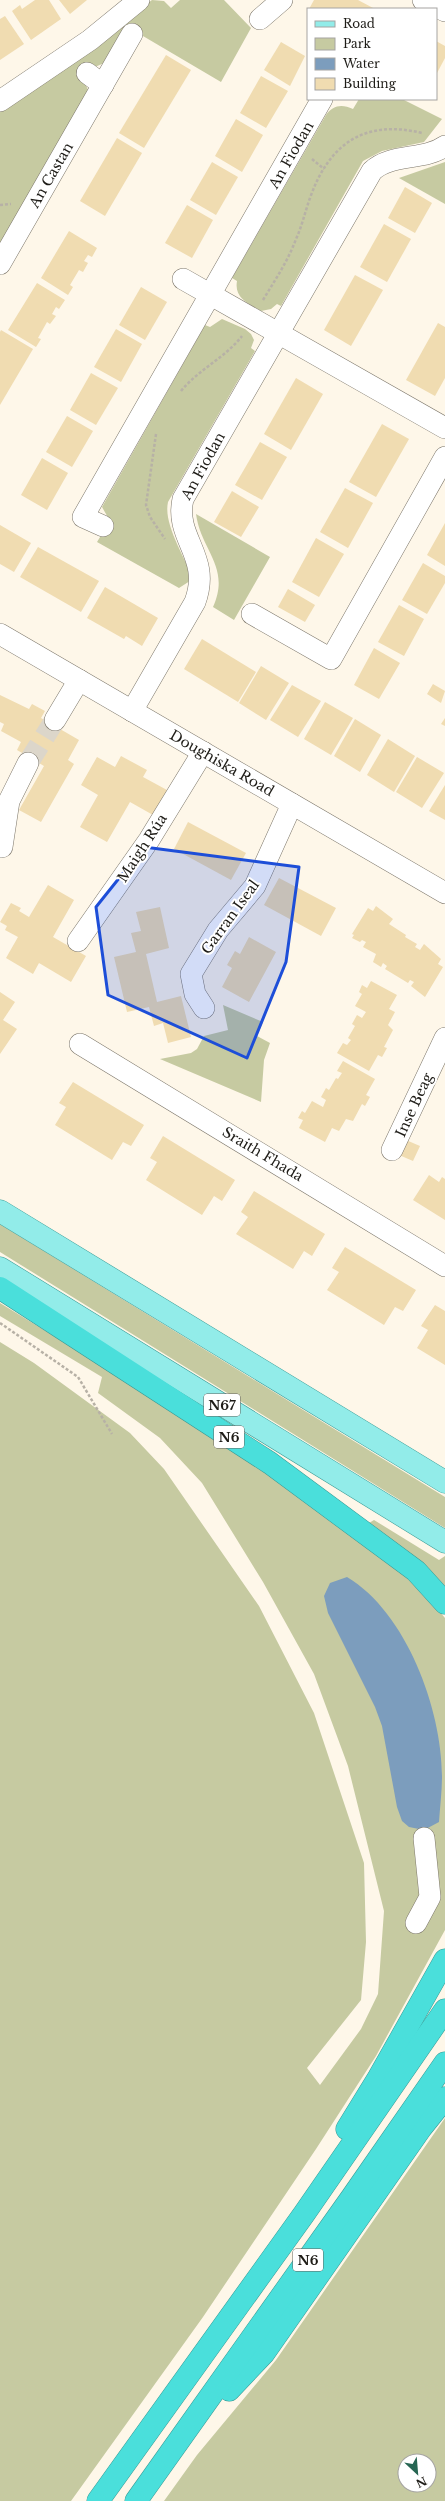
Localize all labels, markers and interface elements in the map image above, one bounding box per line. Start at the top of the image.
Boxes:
legend [307,8,437,100]
text: Road [343,16,375,31]
text: Park [343,36,371,51]
text: Water [342,56,380,71]
text: Building [343,76,397,91]
street label: An Fiodan [264,118,318,193]
street label: An Castan [25,139,77,212]
street label: An Fiodan [177,429,229,504]
street label: Doughiska Road [167,726,278,800]
street label: Maigh Rúa [113,810,171,886]
street label: Garran Iseal [197,876,263,958]
street label: Inse Beag [391,1069,437,1140]
street label: Sraith Fhada [219,1123,307,1185]
road number: N67 [204,1394,240,1416]
road number: N6 [214,1426,244,1448]
road number: N6 [293,2249,323,2271]
north arrow [397,2453,437,2493]
text: N [413,2473,429,2491]

